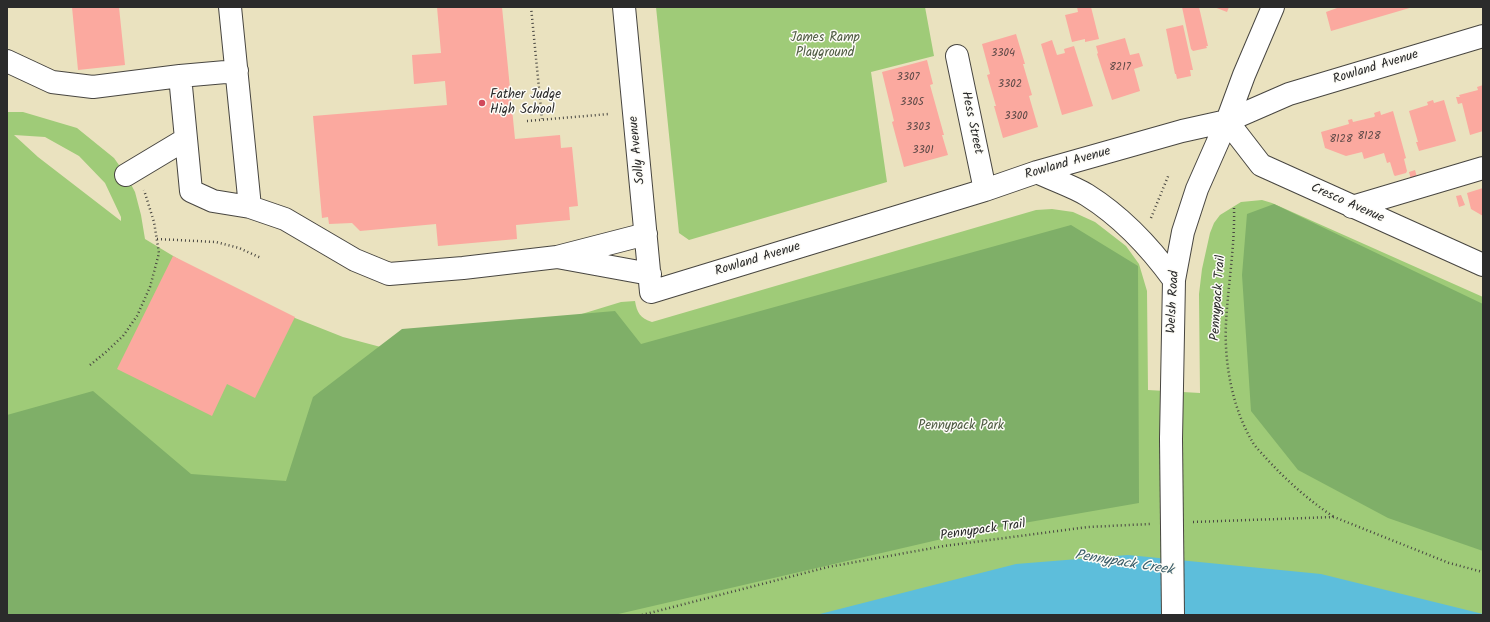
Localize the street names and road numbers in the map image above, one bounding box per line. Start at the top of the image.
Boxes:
street label: Rowland Avenue [1331,48,1421,88]
street label: Hess Street [957,90,985,156]
street label: Solly Avenue [627,115,649,185]
street label: Rowland Avenue [1023,144,1113,184]
street label: Cresco Avenue [1308,181,1386,227]
street label: Rowland Avenue [713,240,803,280]
street label: Pennypack Trail [1208,255,1230,341]
street label: Welsh Road [1165,270,1183,334]
street label: Pennypack Trail [939,517,1027,545]

